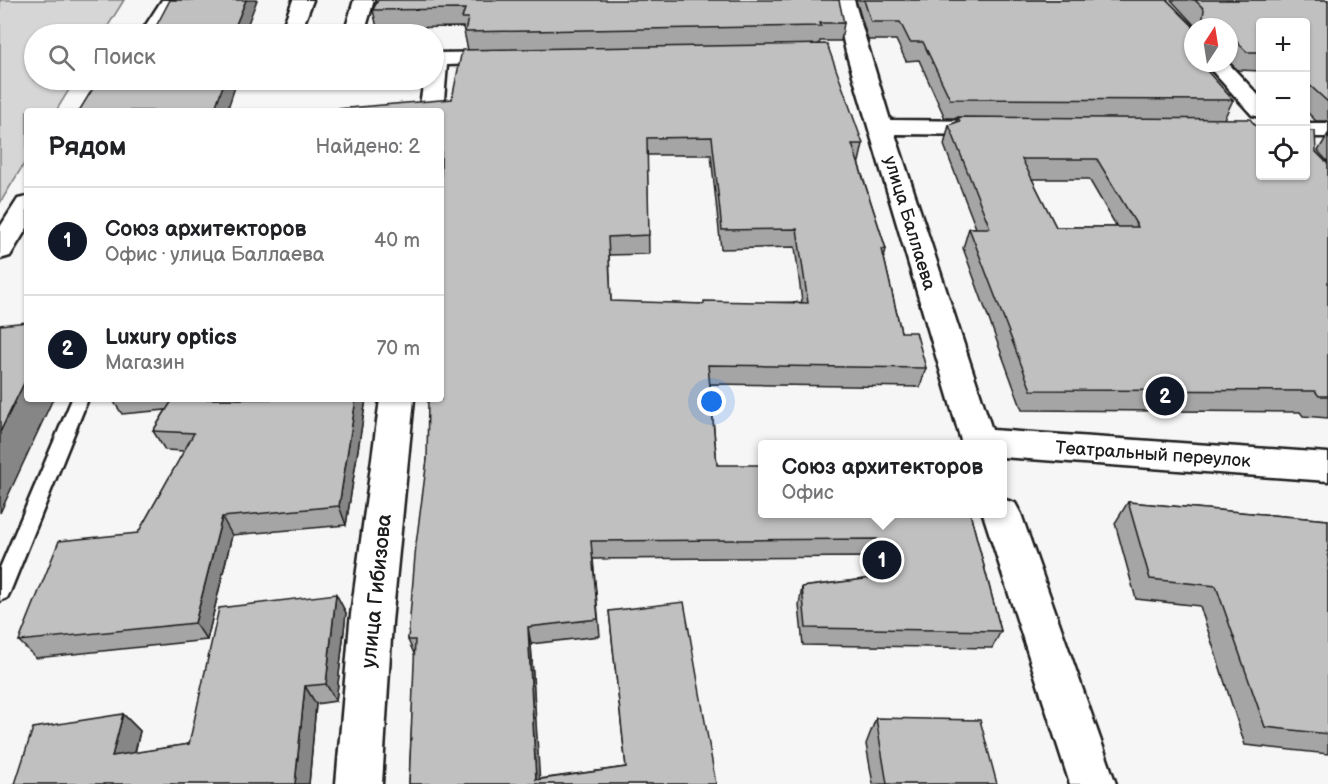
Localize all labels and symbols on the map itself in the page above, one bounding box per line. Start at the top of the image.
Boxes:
north arrow [1184,18,1238,72]
street label: улица Баллаева [879,154,940,293]
pin: 2 [1146,374,1184,418]
your location [697,387,726,416]
street label: Театральный переулок [1055,437,1252,472]
street label: улица Гибизова [356,512,397,669]
pin: 1 [862,538,902,582]

